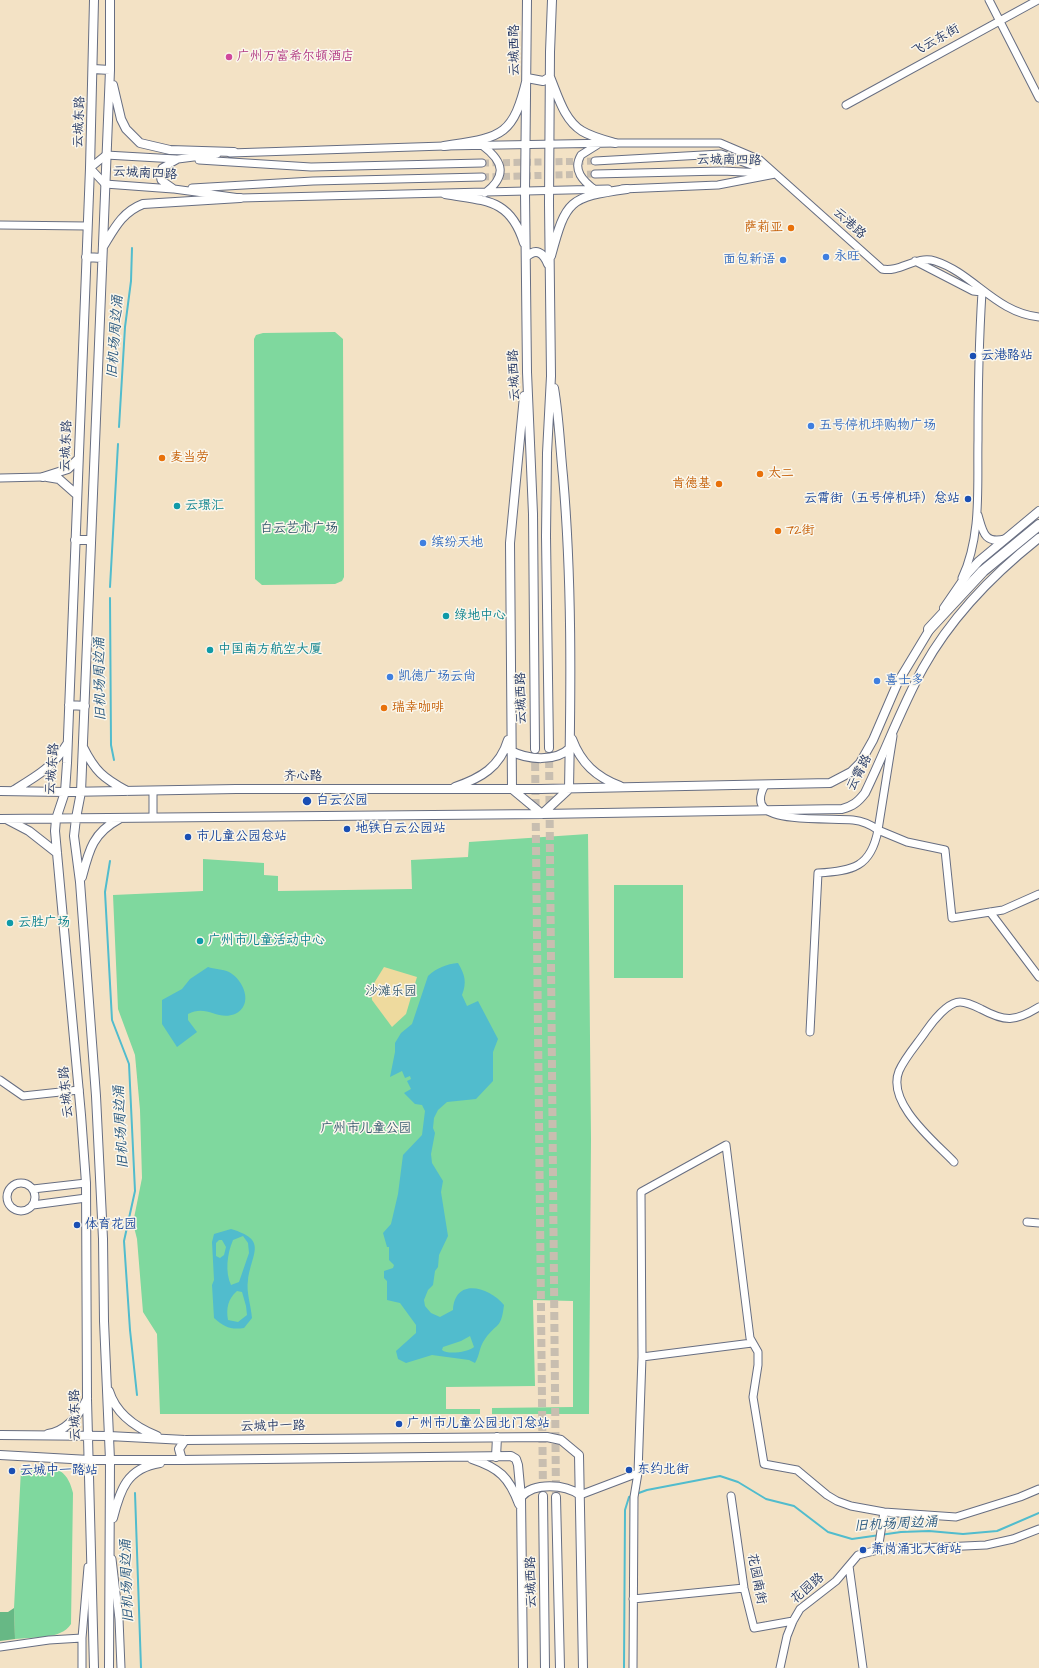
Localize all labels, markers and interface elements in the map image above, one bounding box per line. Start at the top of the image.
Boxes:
street label: 飞云东街 [909,22,963,60]
street label: 云城西路 [507,24,523,76]
place label: 广州万富希尔顿酒店 [237,49,354,65]
marker: 广州万富希尔顿酒店 [224,52,234,62]
street label: 云城东路 [71,96,89,148]
street label: 云城南四路 [696,153,762,169]
street label: 云城南四路 [112,165,178,183]
street label: 云港路 [829,205,869,243]
place label: 萨莉亚 [744,220,783,236]
marker: 萨莉亚 [786,223,796,233]
place label: 永旺 [834,249,860,265]
place label: 面包新语 [723,252,775,268]
marker: 永旺 [821,252,831,262]
marker: 面包新语 [778,255,788,265]
water label: 旧机场周边涌 [105,295,127,379]
place label: 云港路站 [981,348,1033,364]
street label: 云城西路 [506,349,524,401]
marker: 云港路站 [968,351,978,361]
place label: 五号停机坪购物广场 [819,418,936,434]
street label: 云城东路 [58,420,76,472]
marker: 五号停机坪购物广场 [806,421,816,431]
place label: 麦当劳 [170,450,209,466]
marker: 麦当劳 [157,453,167,463]
place label: 太二 [768,466,794,482]
marker: 太二 [755,469,765,479]
place label: 肯德基 [672,476,711,492]
marker: 肯德基 [714,479,724,489]
place label: 云霄街（五号停机坪）总站 [804,491,960,507]
marker: 云霄街（五号停机坪）总站 [963,494,973,504]
place label: 云璟汇 [185,498,224,514]
marker: 云璟汇 [172,501,182,511]
park label: 白云艺术广场 [260,521,338,537]
place label: 72街 [786,523,814,539]
marker: 72街 [773,526,783,536]
place label: 缤纷天地 [431,535,483,551]
marker: 缤纷天地 [418,538,428,548]
place label: 绿地中心 [454,608,506,624]
marker: 绿地中心 [441,611,451,621]
water label: 旧机场周边涌 [92,637,110,721]
place label: 中国南方航空大厦 [218,642,322,658]
marker: 中国南方航空大厦 [205,645,215,655]
place label: 凯德广场云尚 [398,669,476,685]
marker: 凯德广场云尚 [385,672,395,682]
street label: 云城西路 [514,672,530,724]
place label: 喜士多 [885,673,924,689]
marker: 喜士多 [872,676,882,686]
place label: 瑞幸咖啡 [392,700,444,716]
marker: 瑞幸咖啡 [379,703,389,713]
street label: 云城东路 [43,742,63,796]
street label: 云霄路 [844,752,876,794]
street label: 齐心路 [284,769,322,785]
place label: 白云公园 [316,793,368,809]
marker: 白云公园 [301,795,313,807]
place label: 地铁白云公园站 [355,821,446,837]
marker: 地铁白云公园站 [342,824,352,834]
place label: 市儿童公园总站 [196,829,287,845]
marker: 市儿童公园总站 [183,832,193,842]
place label: 云胜广场 [18,915,70,931]
marker: 云胜广场 [5,918,15,928]
place label: 广州市儿童活动中心 [208,933,325,949]
marker: 广州市儿童活动中心 [195,936,205,946]
park label: 沙滩乐园 [365,984,417,1000]
street label: 云城东路 [57,1065,77,1119]
water label: 旧机场周边涌 [111,1085,133,1169]
park label: 广州市儿童公园 [321,1121,411,1137]
place label: 体育花园 [85,1217,137,1233]
marker: 体育花园 [72,1220,82,1230]
street label: 云城东路 [68,1389,84,1441]
place label: 广州市儿童公园北门总站 [407,1416,550,1432]
street label: 云城中一路 [240,1419,306,1435]
marker: 广州市儿童公园北门总站 [394,1419,404,1429]
place label: 东约北街 [637,1462,689,1478]
place label: 云城中一路站 [20,1463,98,1479]
marker: 东约北街 [624,1465,634,1475]
marker: 云城中一路站 [7,1466,17,1476]
water label: 旧机场周边涌 [854,1514,938,1536]
water label: 旧机场周边涌 [118,1539,138,1623]
place label: 萧岗涌北大街站 [871,1542,962,1558]
marker: 萧岗涌北大街站 [858,1545,868,1555]
street label: 花园南街 [743,1552,769,1606]
street label: 云城西路 [524,1556,540,1608]
street label: 花园路 [788,1570,828,1608]

